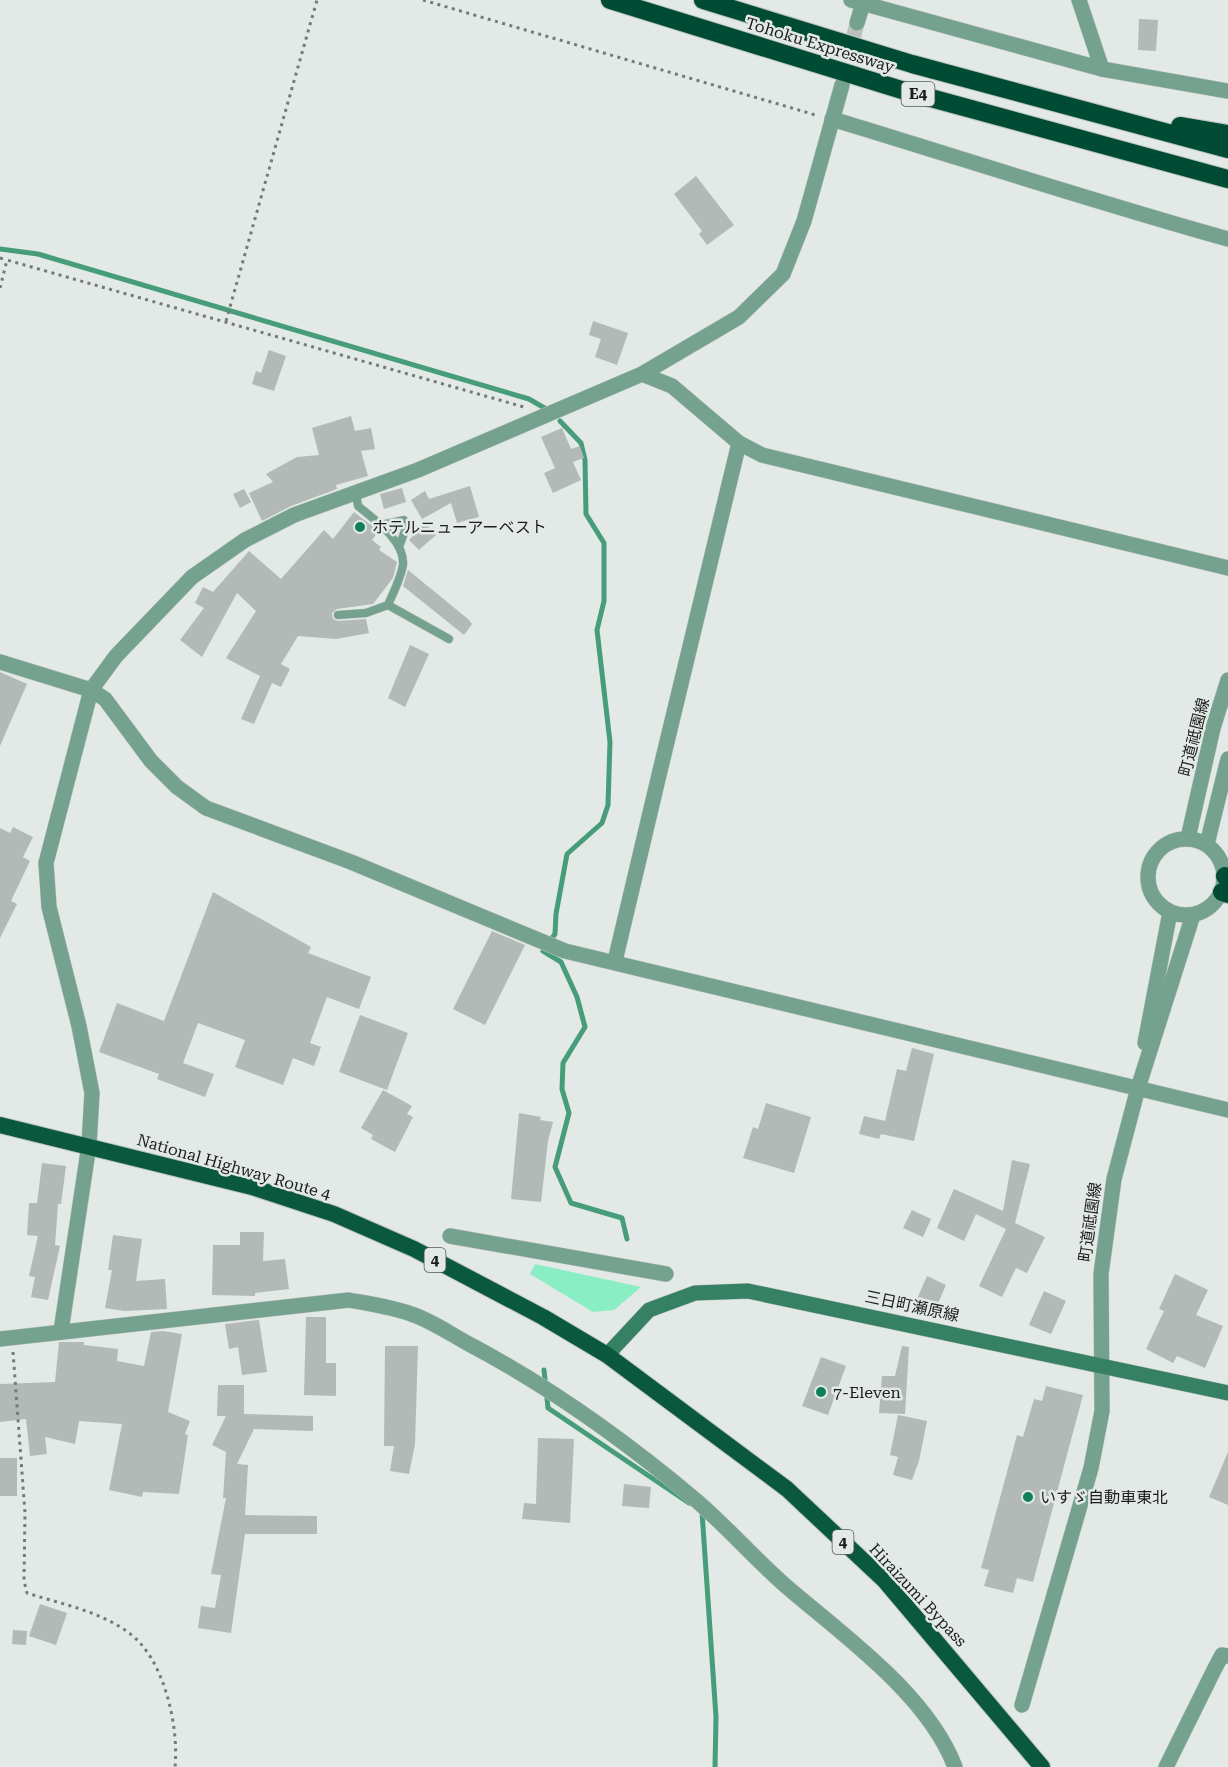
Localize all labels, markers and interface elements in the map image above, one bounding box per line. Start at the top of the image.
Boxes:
street label: Tohoku Expressway [743,13,897,77]
road number: E4 [902,82,934,106]
place label: ホテルニューアーベスト [372,518,547,537]
marker: ホテルニューアーベスト [353,520,367,534]
street label: 町道祗園線 [1175,696,1213,778]
street label: National Highway Route 4 [135,1130,333,1204]
street label: 町道祗園線 [1075,1181,1105,1263]
road number: 4 [424,1248,446,1272]
street label: 三日町瀬原線 [863,1287,961,1325]
place label: 7-Eleven [833,1383,901,1402]
marker: 7-Eleven [814,1385,828,1399]
place label: いすゞ自動車東北 [1040,1488,1168,1507]
marker: いすゞ自動車東北 [1021,1490,1035,1504]
road number: 4 [832,1530,854,1554]
street label: Hiraizumi Bypass [865,1539,971,1651]

